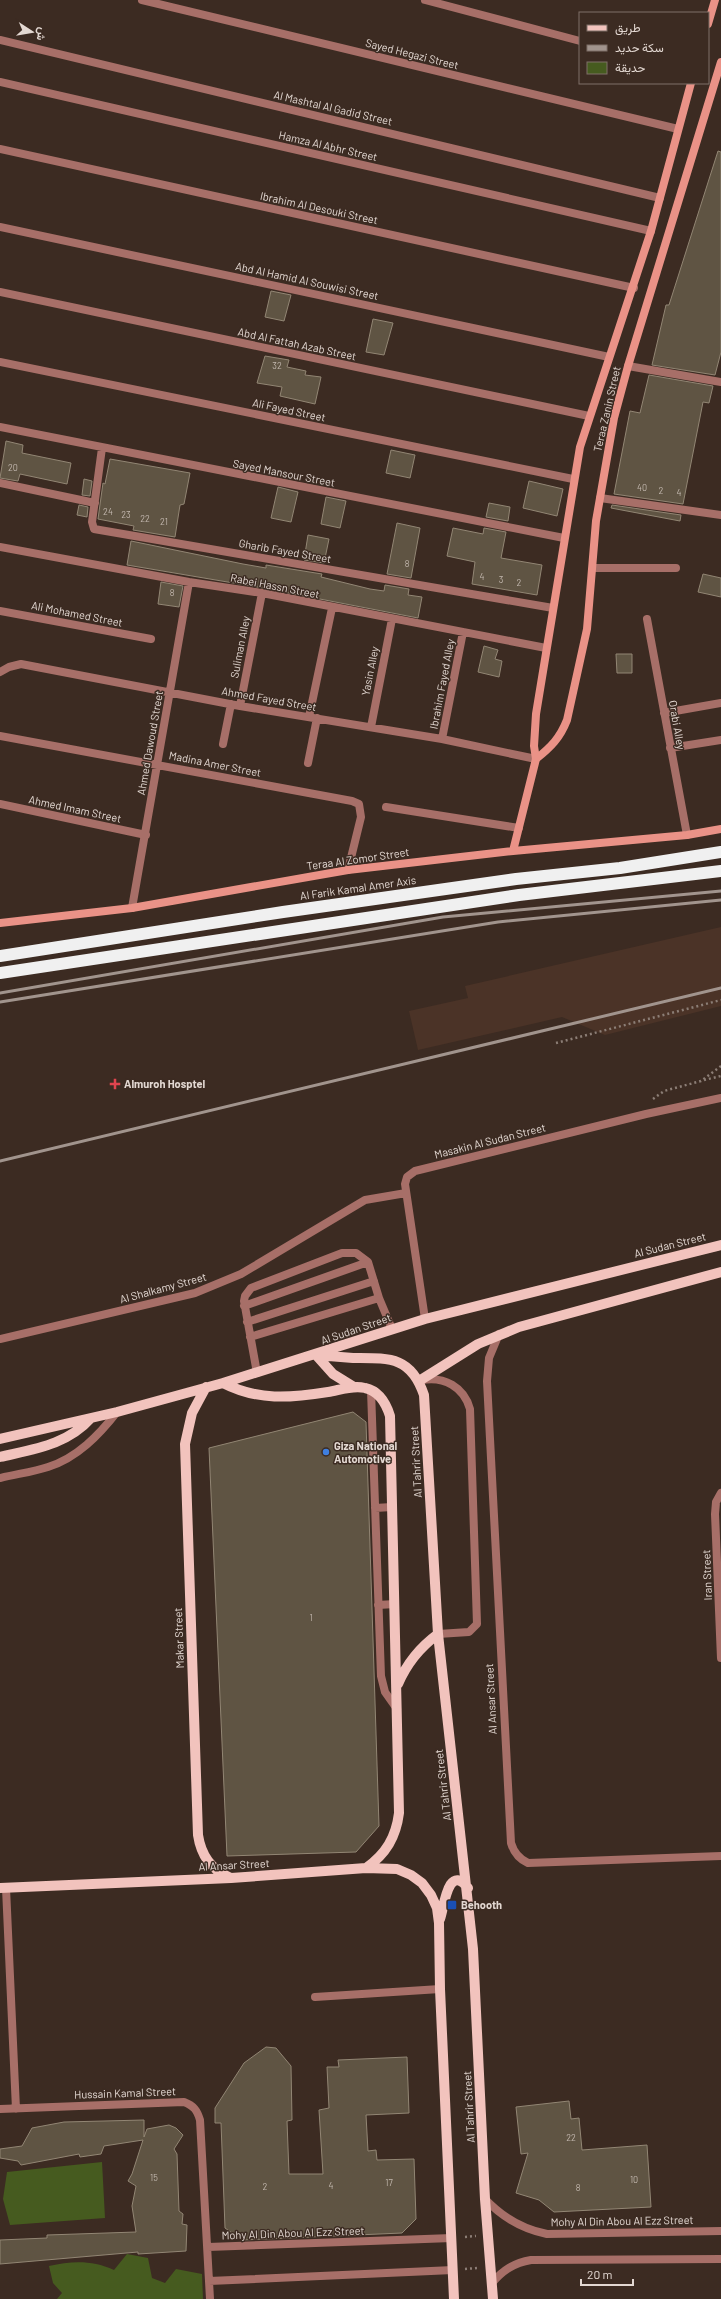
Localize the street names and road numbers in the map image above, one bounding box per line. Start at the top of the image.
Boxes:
street label: Sayed Hegazi Street [364,36,460,71]
street label: Al Mashtal Al Gadid Street [273,88,394,127]
street label: Hamza Al Abhr Street [278,128,379,163]
street label: Ibrahim Al Desouki Street [259,189,379,226]
street label: Abd Al Hamid Al Souwisi Street [234,259,380,302]
street label: Abd Al Fattah Azab Street [237,325,358,362]
street label: Teraa Zanin Street [590,365,623,453]
street label: Ali Fayed Street [251,395,327,424]
street label: Sayed Mansour Street [232,456,336,489]
street label: Gharib Fayed Street [238,536,332,565]
street label: Rabei Hassn Street [229,570,321,601]
street label: Ali Mohamed Street [30,598,124,629]
street label: Suliman Alley [227,615,252,679]
street label: Ibrahim Fayed Alley [426,638,457,730]
street label: Yasin Alley [358,645,381,697]
street label: Ahmed Fayed Street [221,684,318,713]
street label: Ahmed Dawoud Street [134,690,165,796]
street label: Orabi Alley [667,699,688,751]
street label: Madina Amer Street [168,748,262,779]
street label: Ahmed Imam Street [27,792,123,825]
street label: Teraa Al Zomor Street [306,845,410,872]
street label: Al Farik Kamal Amer Axis [299,873,417,902]
street label: Masakin Al Sudan Street [433,1120,547,1161]
street label: Al Sudan Street [633,1229,707,1260]
street label: Al Shalkamy Street [118,1270,208,1305]
street label: Al Sudan Street [319,1310,393,1347]
street label: Al Tahrir Street [407,1426,424,1498]
street label: Iran Street [699,1549,714,1601]
street label: Makar Street [171,1607,186,1669]
street label: Al Ansar Street [482,1663,499,1735]
street label: Al Tahrir Street [432,1748,453,1822]
street label: Al Ansar Street [198,1856,270,1873]
street label: Al Tahrir Street [460,2071,477,2143]
street label: Hussain Kamal Street [74,2084,176,2101]
street label: Mohy Al Din Abou Al Ezz Street [550,2213,694,2228]
street label: Mohy Al Din Abou Al Ezz Street [221,2224,365,2241]

